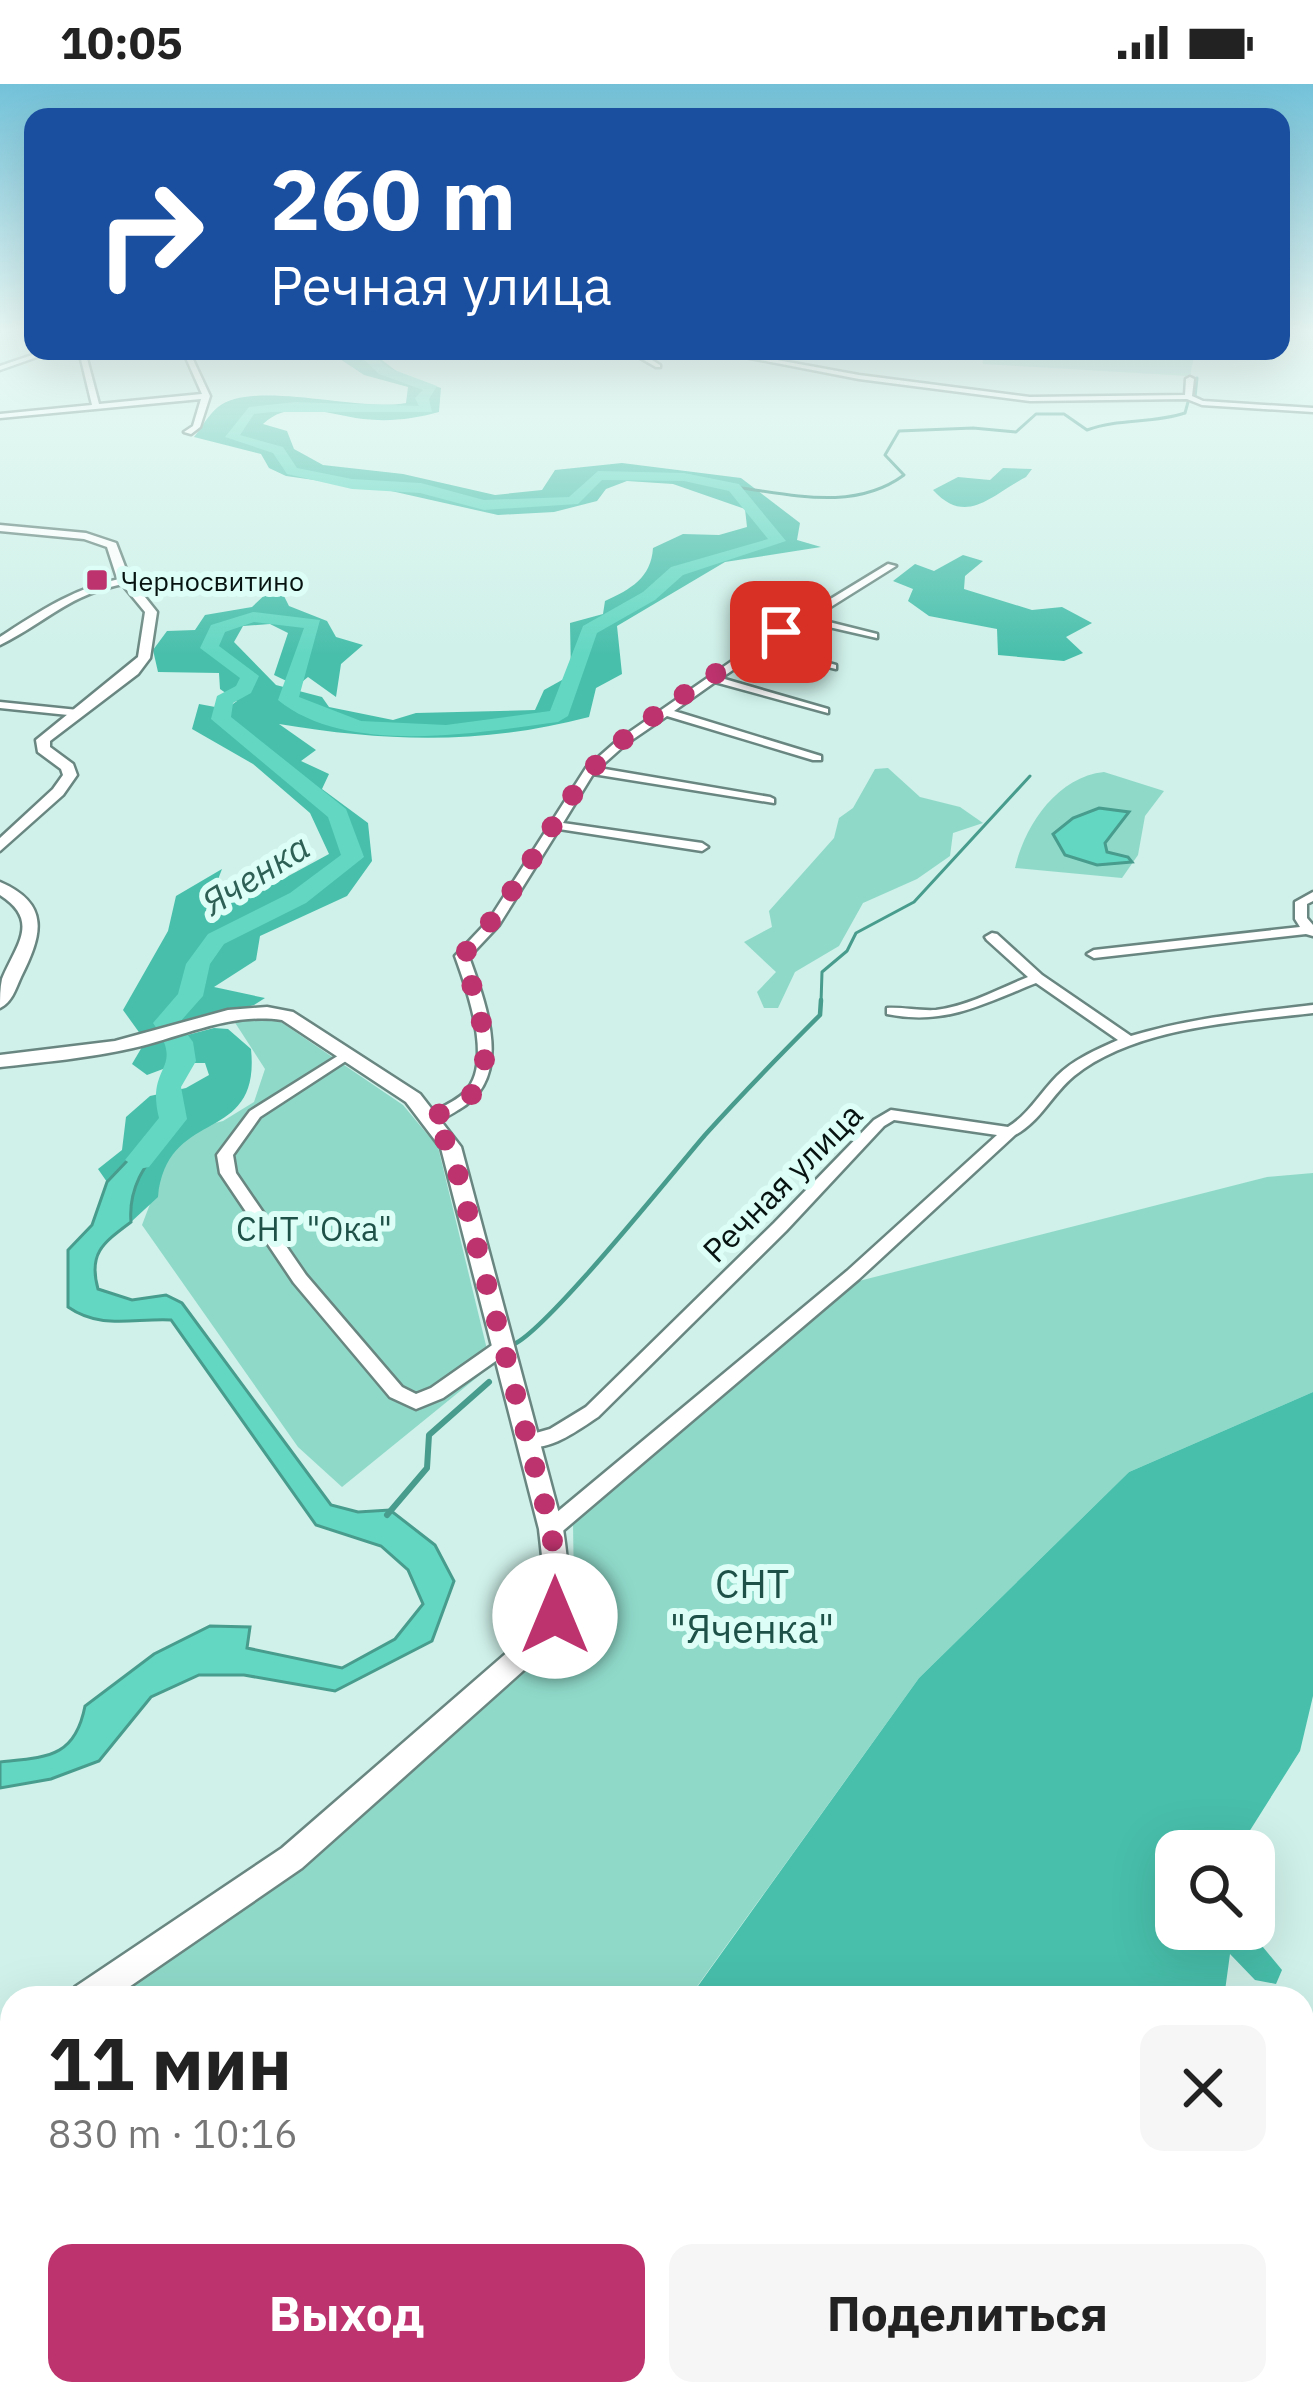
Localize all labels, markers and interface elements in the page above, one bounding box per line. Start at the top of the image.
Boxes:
text: 10:05 [60,13,183,71]
text: 260 m [270,144,516,253]
icon: right [72,156,228,312]
text: Речная улица [270,250,612,320]
place label: Черносвитино [121,563,304,598]
marker: Черносвитино [84,567,110,593]
pin [730,581,832,683]
icon: arrive [748,599,814,665]
water label: Яченка [191,822,318,926]
street label: Речная улица [693,1093,871,1271]
park label: СНТ "Ока" [236,1207,392,1250]
position arrow [492,1553,618,1679]
park label: СНТ "Яченка" [670,1558,834,1654]
map controls [1155,1830,1275,1950]
button: search [1155,1830,1275,1950]
text: 11 мин [48,2016,292,2110]
button: close [1140,2025,1266,2151]
text: 830 m · 10:16 [48,2108,298,2159]
button: Выход [48,2244,645,2382]
button: Поделиться [669,2244,1266,2382]

